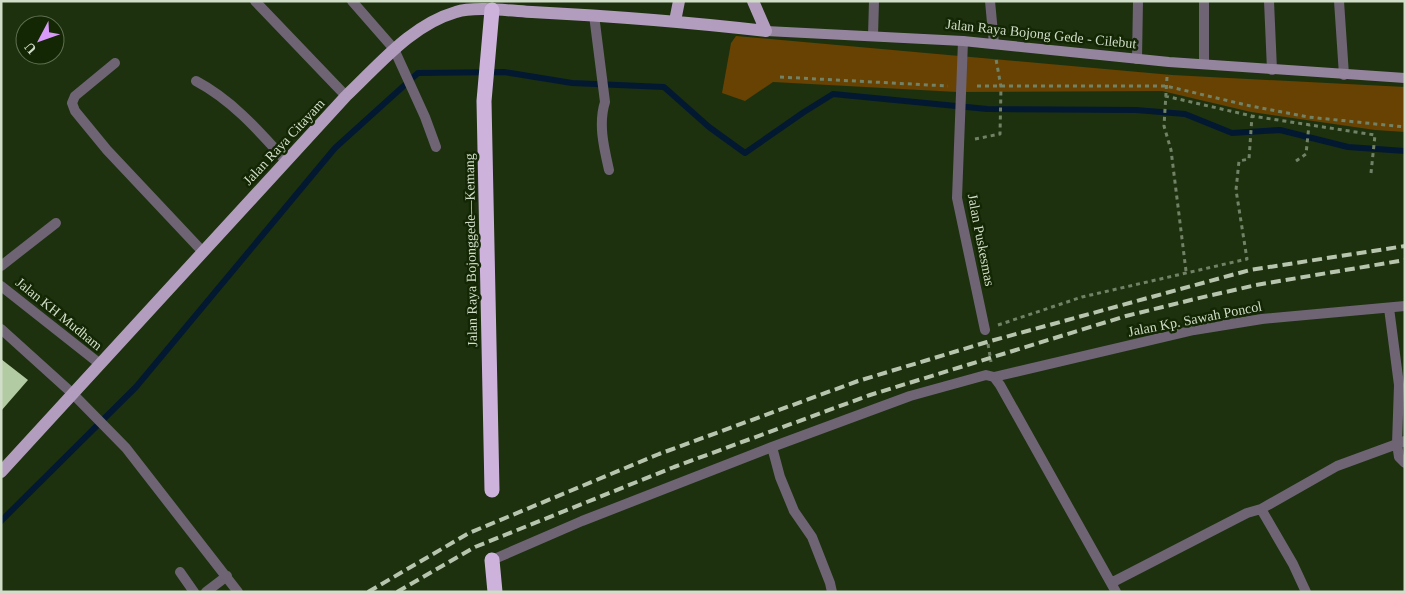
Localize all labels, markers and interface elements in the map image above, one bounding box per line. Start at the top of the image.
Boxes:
north arrow [15,15,65,65]
street label: Jalan Raya Bojong Gede - Cilebut [945,17,1137,51]
text: U [22,39,40,57]
street label: Jalan Raya Citayam [240,96,328,188]
street label: Jalan Raya Bojonggede—Kemang [462,153,480,347]
street label: Jalan Puskesmas [965,193,997,287]
street label: Jalan KH Mudham [13,275,105,353]
street label: Jalan Kp. Sawah Poncol [1127,299,1263,339]

